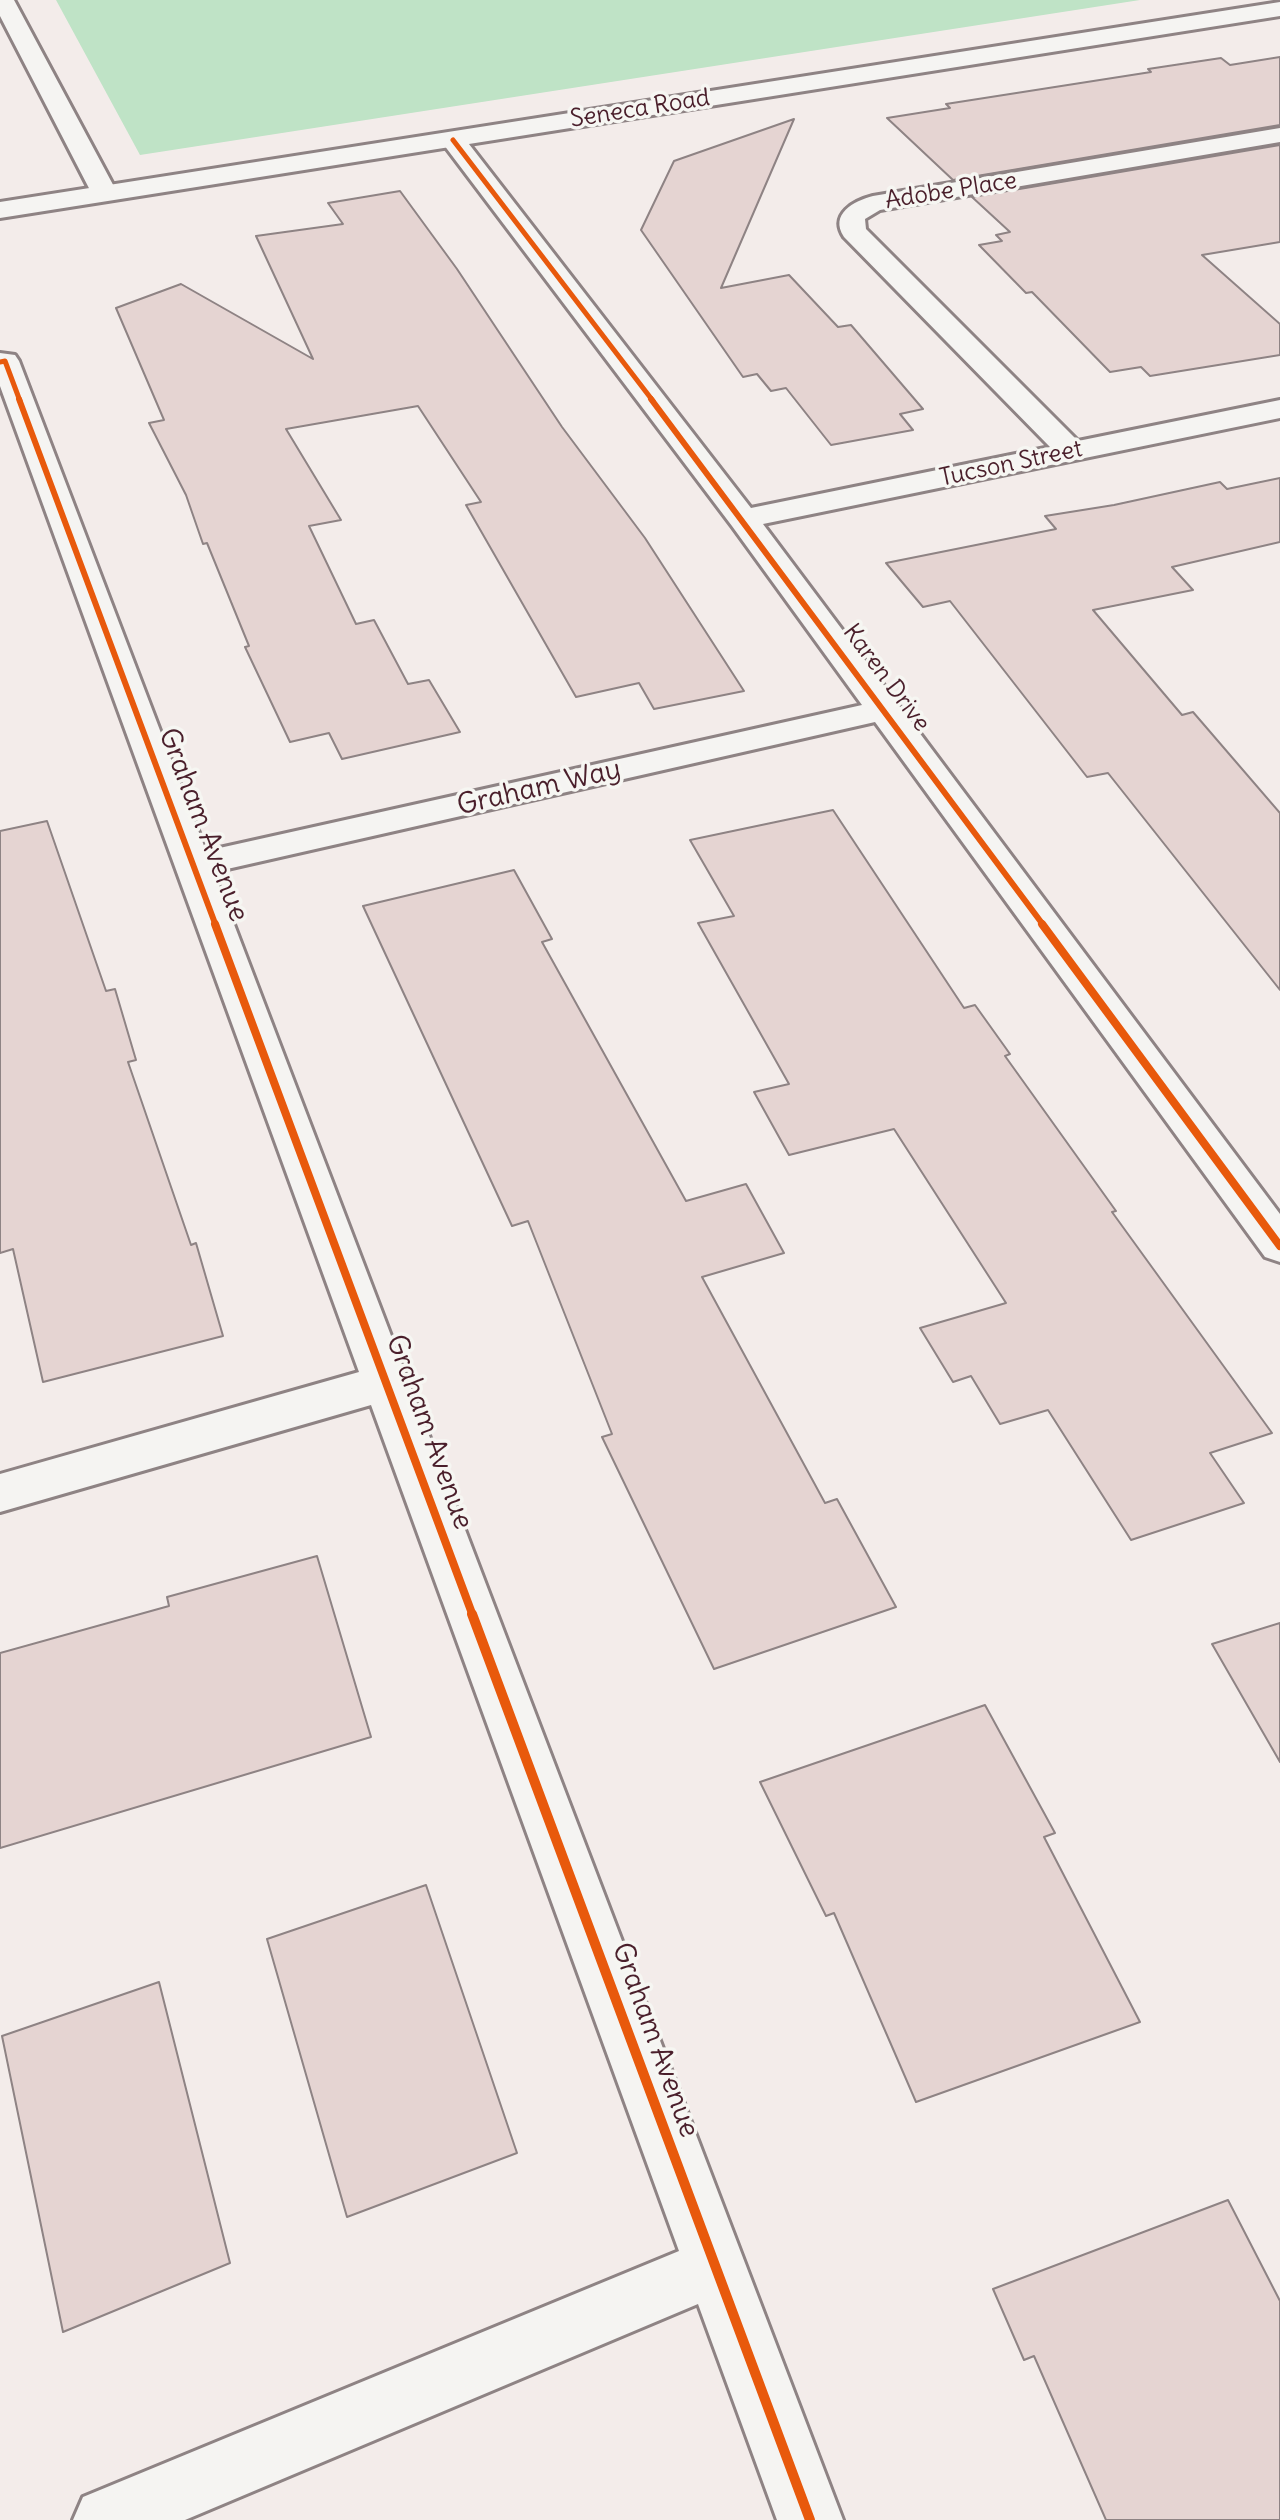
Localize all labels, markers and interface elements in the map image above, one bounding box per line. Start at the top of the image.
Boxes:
street label: Seneca Road [568,84,712,134]
street label: Adobe Place [883,166,1019,216]
street label: Tucson Street [937,435,1085,493]
street label: Karen Drive [836,619,936,737]
street label: Graham Avenue [151,724,255,926]
street label: Graham Way [454,753,624,823]
street label: Graham Avenue [378,1330,480,1534]
street label: Graham Avenue [604,1938,706,2142]

